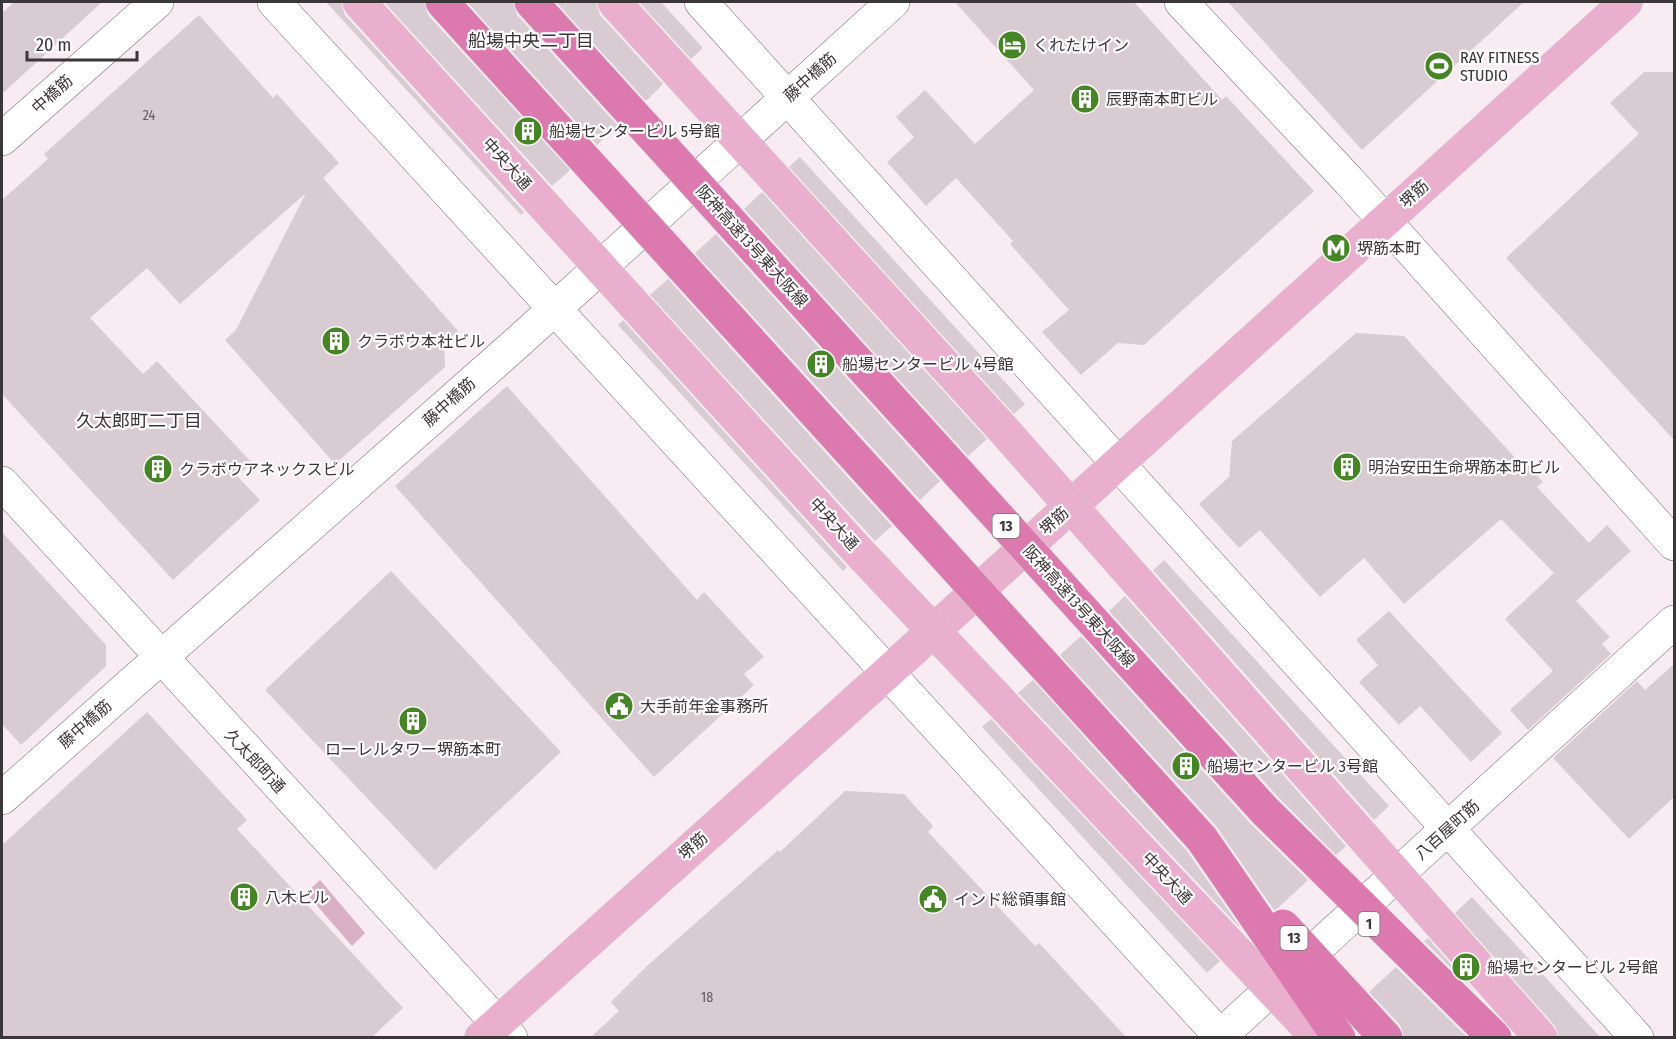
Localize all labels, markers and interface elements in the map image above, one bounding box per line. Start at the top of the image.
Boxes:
scale bar [27,24,136,62]
hotel icon: くれたけイン [996,29,1028,61]
district label: 船場中央二丁目 [468,30,594,52]
text: 20 m [36,34,71,56]
place label: くれたけイン [1033,36,1129,55]
place label: RAY FITNESS STUDIO [1460,48,1539,85]
street label: 藤中橋筋 [780,49,840,105]
sports icon: RAY FITNESS STUDIO [1423,50,1455,82]
street label: 中橋筋 [28,71,76,117]
building icon: 辰野南本町ビル [1069,83,1101,115]
place label: 辰野南本町ビル [1106,90,1218,109]
house number: 24 [143,107,156,124]
building icon: 船場センタービル 5号館 [512,115,544,147]
place label: 船場センタービル 5号館 [549,122,720,141]
street label: 中央大通 [479,134,535,194]
street label: 堺筋 [1396,176,1432,212]
street label: 阪神高速13号東大阪線 [692,181,812,311]
metro station icon: 堺筋本町 [1320,232,1352,264]
place label: 堺筋本町 [1357,239,1421,258]
building icon: クラボウ本社ビル [320,325,352,357]
place label: クラボウ本社ビル [357,332,485,351]
building icon: 船場センタービル 4号館 [805,348,837,380]
place label: 船場センタービル 4号館 [842,355,1014,374]
street label: 藤中橋筋 [419,374,479,430]
district label: 久太郎町二丁目 [76,410,202,432]
building icon: 明治安田生命堺筋本町ビル [1331,451,1363,483]
building icon: クラボウアネックスビル [142,453,174,485]
place label: 明治安田生命堺筋本町ビル [1368,458,1560,477]
place label: クラボウアネックスビル [179,460,355,479]
street label: 中央大通 [806,494,862,554]
street label: 堺筋 [1036,503,1072,539]
road number: 13 [992,514,1020,538]
street label: 阪神高速13号東大阪線 [1019,541,1139,671]
public building icon: 大手前年金事務所 [603,690,635,722]
street label: 藤中橋筋 [55,696,115,752]
place label: 大手前年金事務所 [640,697,768,716]
building icon: ローレルタワー堺筋本町 [397,705,429,737]
street label: 久太郎町通 [221,725,289,797]
place label: ローレルタワー堺筋本町 [325,740,501,759]
building icon: 船場センタービル 3号館 [1170,750,1202,782]
place label: 船場センタービル 3号館 [1207,757,1378,776]
street label: 八百屋町筋 [1411,796,1483,864]
street label: 堺筋 [675,828,711,864]
street label: 中央大通 [1138,848,1196,908]
building icon: 八木ビル [228,881,260,913]
public building icon: インド総領事館 [917,883,949,915]
place label: 八木ビル [265,888,329,907]
place label: インド総領事館 [954,890,1066,909]
road number: 1 [1358,912,1380,936]
road number: 13 [1280,926,1308,950]
building icon: 船場センタービル 2号館 [1450,951,1482,983]
place label: 船場センタービル 2号館 [1487,958,1658,977]
house number: 18 [701,989,713,1006]

